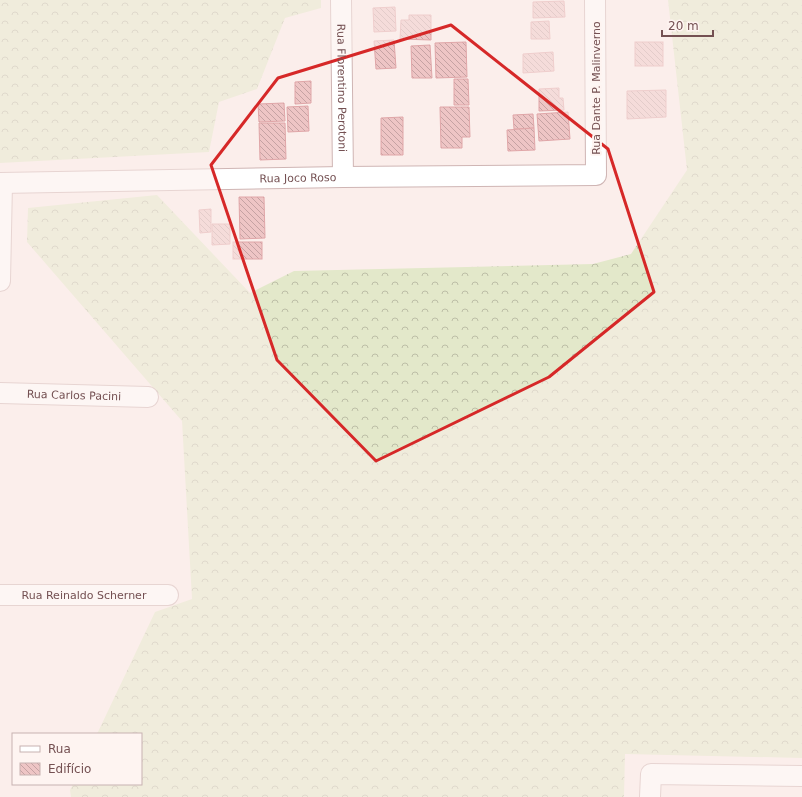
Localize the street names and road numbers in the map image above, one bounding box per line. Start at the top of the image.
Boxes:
street label: Rua Dante P. Malinverno [590,21,603,155]
street label: Rua Florentino Perotoni [334,24,349,152]
street label: Rua Joco Roso [259,171,337,185]
street label: Rua Carlos Pacini [27,388,121,403]
street label: Rua Reinaldo Scherner [22,589,147,602]

